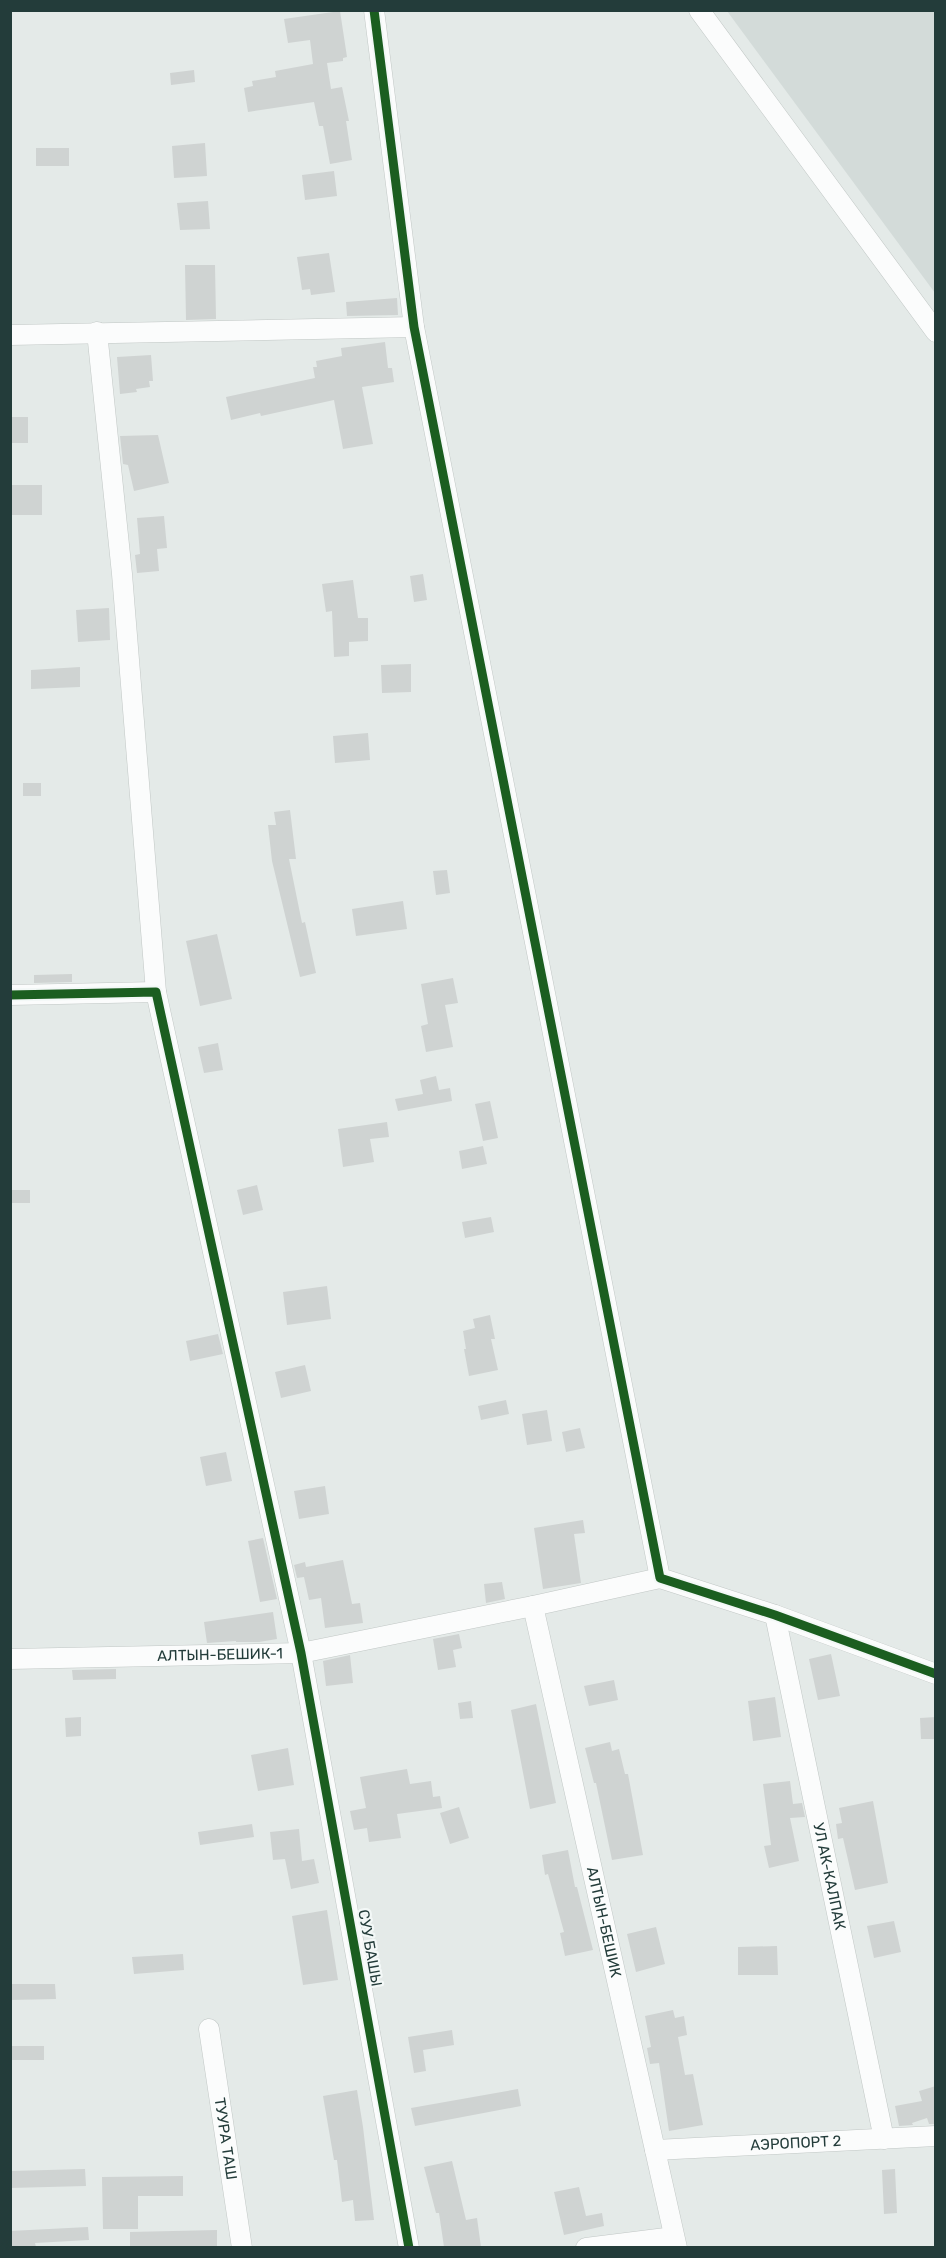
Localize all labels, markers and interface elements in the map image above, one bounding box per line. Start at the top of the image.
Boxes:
street label: АЛТЫН-БЕШИК-1 [157,1644,283,1665]
street label: УЛ АК-КАЛПАК [809,1821,849,1932]
street label: АЛТЫН-БЕШИК [583,1865,625,1980]
street label: СУУ БАШЫ [354,1908,386,1988]
street label: ТУУРА ТАШ [210,2096,241,2181]
street label: АЭРОПОРТ 2 [750,2132,842,2154]

